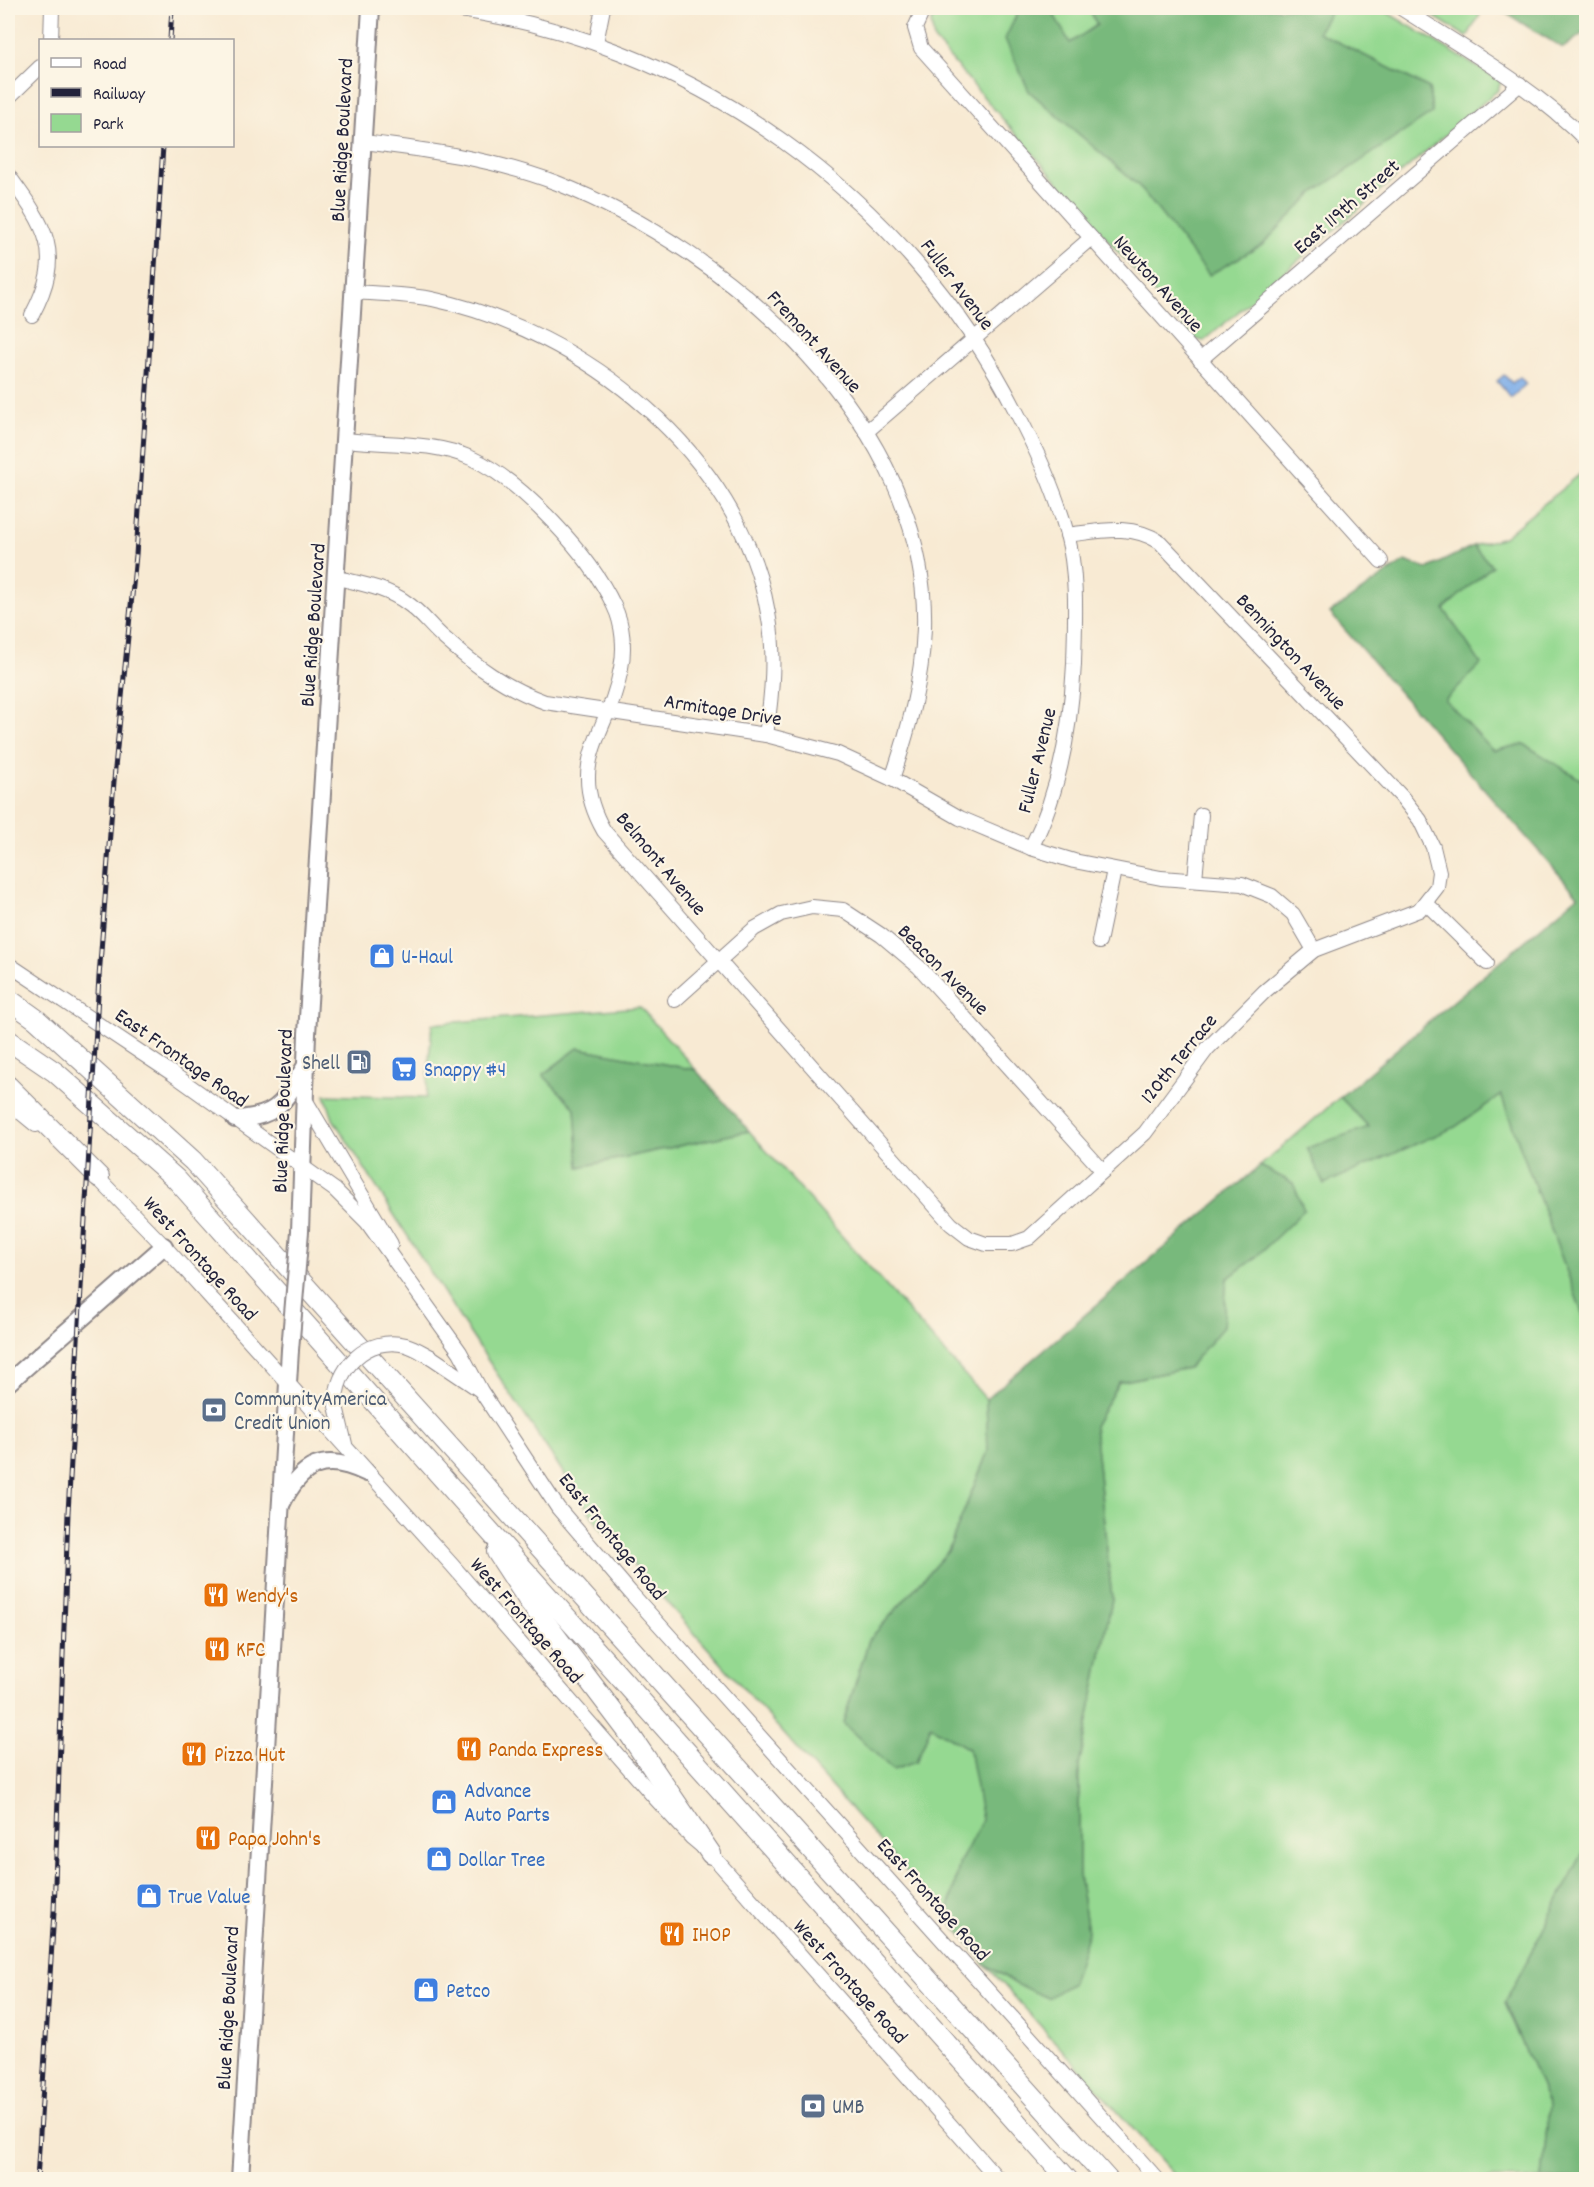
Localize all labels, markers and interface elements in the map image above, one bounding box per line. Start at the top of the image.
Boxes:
legend [39,39,234,147]
text: Road [93,53,127,78]
street label: Blue Ridge Boulevard [325,57,363,223]
text: Railway [93,83,146,108]
text: Park [93,113,124,138]
street label: East 119th Street [1288,153,1408,263]
street label: Newton Avenue [1105,230,1209,340]
street label: Fuller Avenue [911,234,1000,338]
street label: Fremont Avenue [758,285,867,401]
street label: Blue Ridge Boulevard [294,542,336,708]
street label: Bennington Avenue [1228,588,1352,718]
street label: Armitage Drive [661,688,784,736]
street label: Fuller Avenue [1011,705,1066,817]
street label: Belmont Avenue [607,806,712,923]
street label: Beacon Avenue [889,919,994,1024]
shop icon: U-Haul [367,941,397,971]
place label: U-Haul [401,944,453,974]
street label: East Frontage Road [107,1002,253,1117]
street label: 120th Terrace [1135,1008,1226,1111]
street label: Blue Ridge Boulevard [267,1029,303,1194]
fuel station icon: Shell [344,1047,374,1077]
place label: Shell [302,1050,340,1080]
supermarket icon: Snappy #4 [389,1054,419,1084]
place label: Snappy #4 [424,1057,506,1087]
street label: West Frontage Road [134,1191,263,1329]
place label: CommunityAmerica Credit Union [234,1386,388,1440]
bank icon: CommunityAmerica Credit Union [199,1395,229,1425]
street label: East Frontage Road [550,1467,672,1608]
street label: West Frontage Road [461,1552,588,1692]
restaurant icon: Wendy's [201,1580,231,1610]
place label: Wendy's [236,1583,298,1613]
restaurant icon: KFC [202,1634,232,1664]
place label: KFC [236,1637,265,1667]
restaurant icon: Panda Express [454,1734,484,1764]
place label: Panda Express [488,1737,603,1767]
restaurant icon: Pizza Hut [179,1739,209,1769]
place label: Pizza Hut [214,1742,286,1772]
place label: Advance Auto Parts [464,1778,550,1832]
shop icon: Advance Auto Parts [429,1787,459,1817]
restaurant icon: Papa John's [193,1823,223,1853]
place label: Papa John's [228,1826,321,1856]
street label: East Frontage Road [868,1833,995,1969]
shop icon: Dollar Tree [424,1844,454,1874]
place label: Dollar Tree [458,1847,545,1877]
shop icon: True Value [134,1881,164,1911]
place label: True Value [168,1884,251,1914]
street label: West Frontage Road [784,1914,913,2052]
restaurant icon: IHOP [657,1919,687,1949]
place label: IHOP [692,1922,731,1952]
street label: Blue Ridge Boulevard [211,1925,249,2091]
shop icon: Petco [411,1975,441,2005]
place label: Petco [446,1978,490,2008]
bank icon: UMB [798,2091,828,2121]
place label: UMB [832,2094,864,2124]

